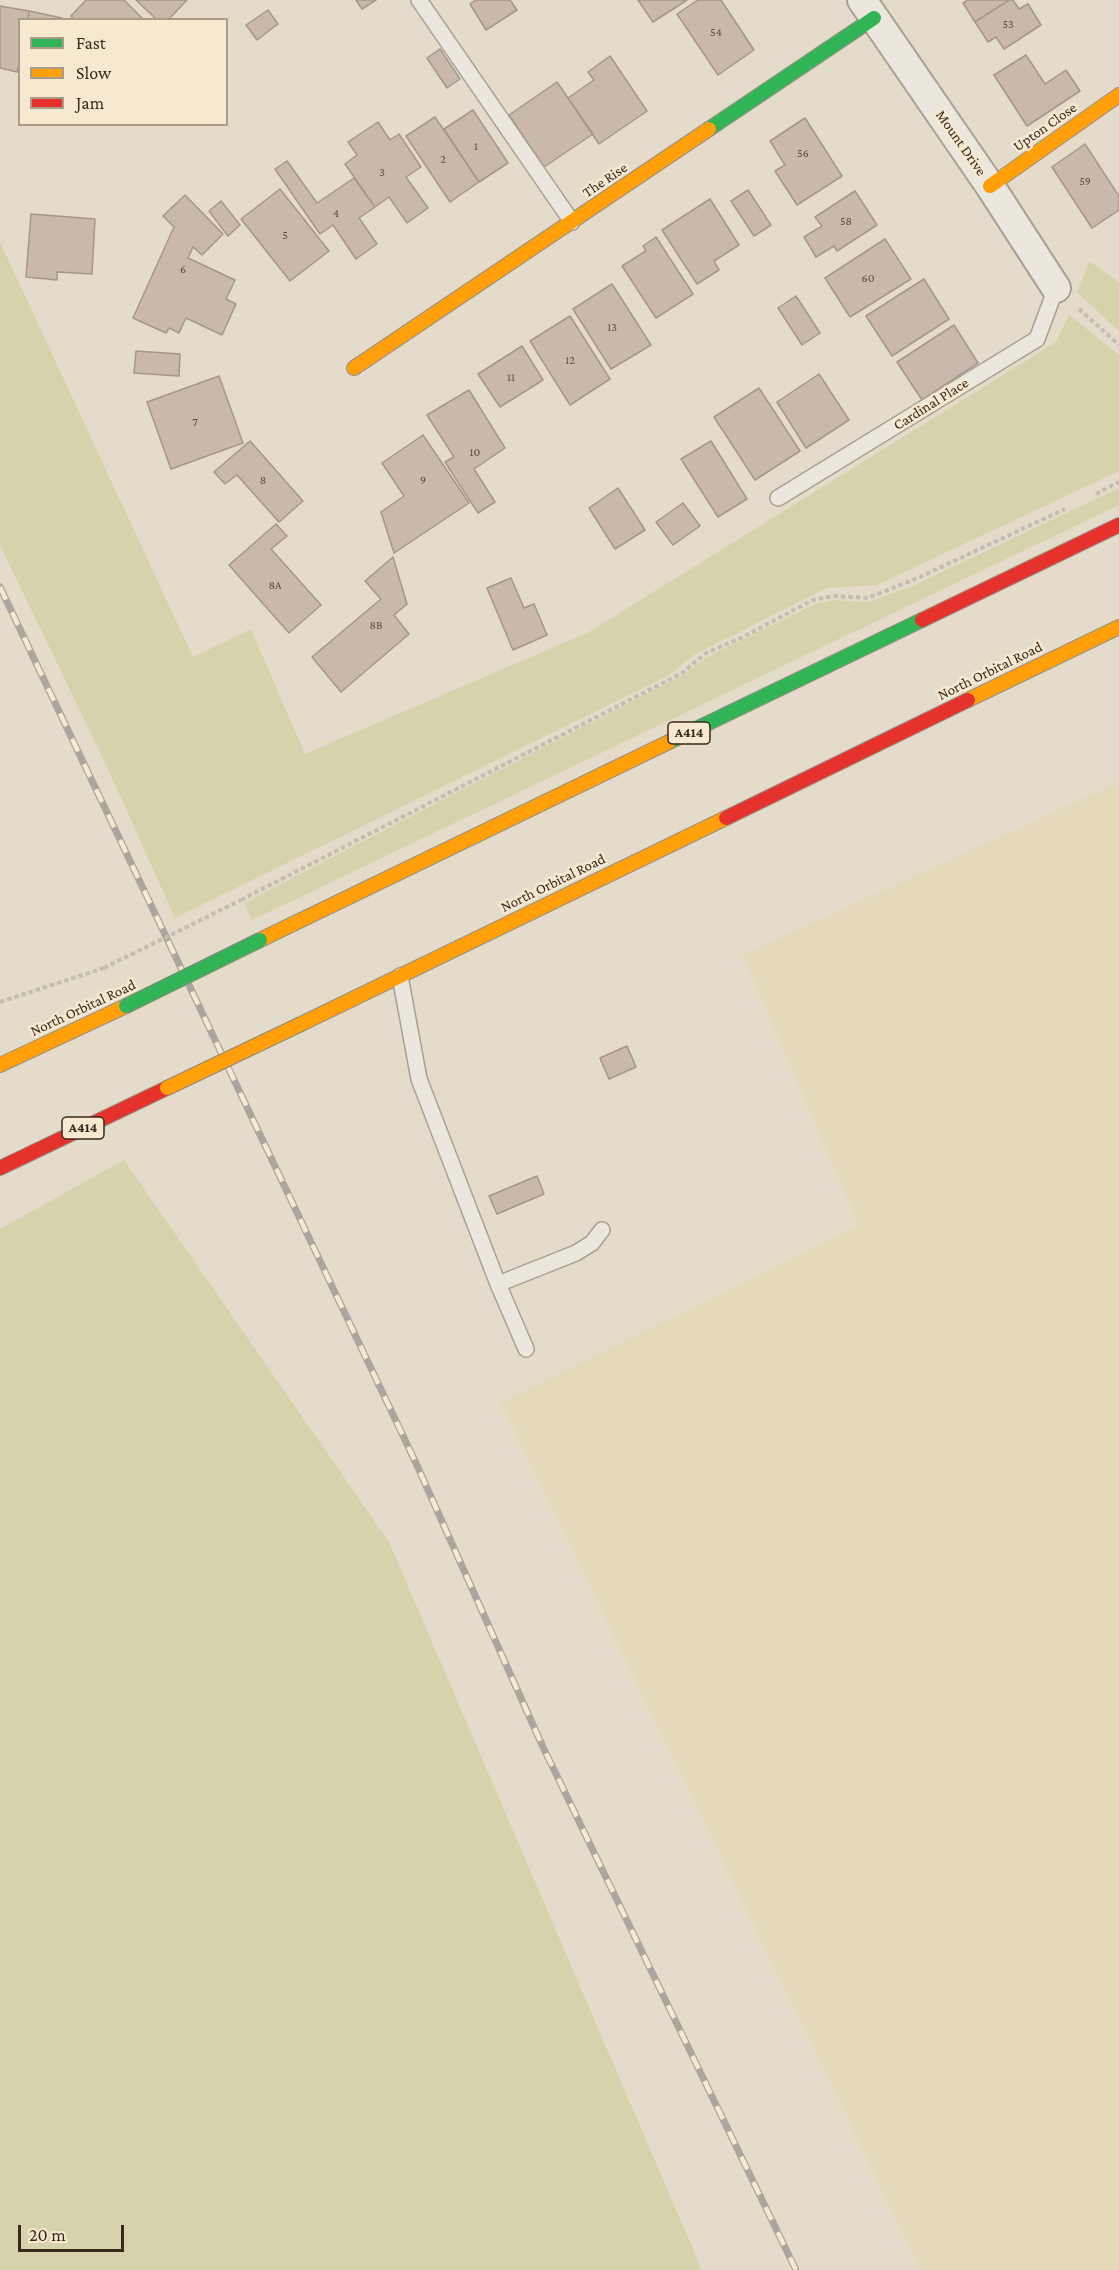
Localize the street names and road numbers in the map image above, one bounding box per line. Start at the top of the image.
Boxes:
street label: Upton Close [1010,99,1080,155]
street label: Mount Drive [932,107,990,179]
street label: The Rise [579,158,631,202]
street label: Cardinal Place [890,374,972,434]
street label: North Orbital Road [935,638,1045,704]
road number: A414 [668,722,710,744]
street label: North Orbital Road [498,850,608,916]
street label: North Orbital Road [27,976,139,1040]
road number: A414 [62,1117,104,1139]

